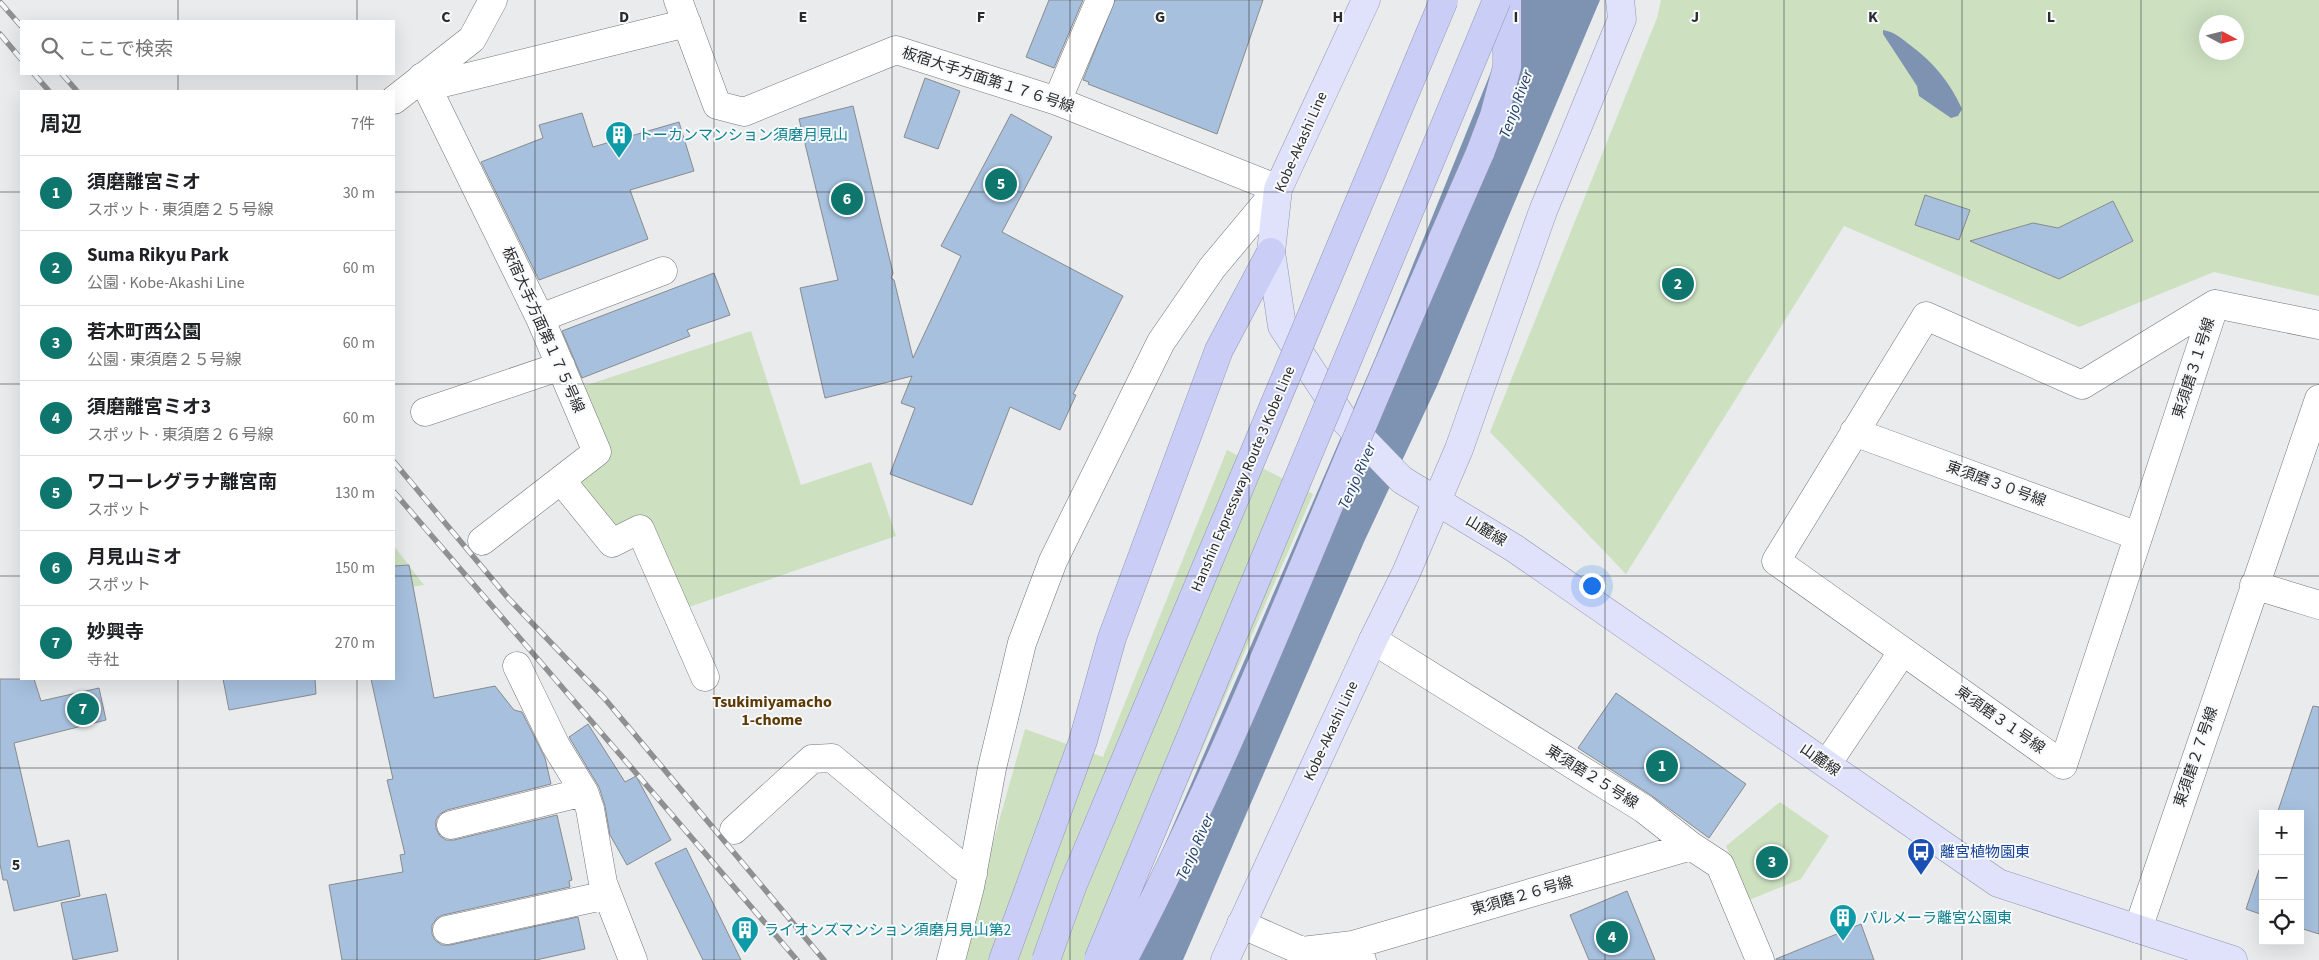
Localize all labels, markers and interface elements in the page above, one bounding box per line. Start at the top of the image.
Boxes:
text: C [441,6,451,28]
text: D [619,6,629,28]
text: E [799,6,807,28]
text: F [977,6,985,28]
text: G [1155,6,1165,28]
text: H [1333,6,1343,28]
text: I [1514,6,1518,28]
text: J [1691,6,1699,28]
text: K [1868,6,1878,28]
text: L [2047,6,2055,28]
north arrow [2199,15,2244,60]
search box [20,20,395,75]
icon: search [38,34,66,62]
text: ここで検索 [78,36,173,63]
street label: 板宿大手方面第１７６号線 [899,42,1077,118]
water label: Tenjo River [1493,65,1539,141]
street label: Kobe-Akashi Line [1269,88,1333,196]
text: 周辺 [40,109,82,139]
text: 7件 [351,113,375,135]
building icon: トーカンマンション須磨月見山 [604,120,634,159]
place label: トーカンマンション須磨月見山 [638,125,848,146]
pin: 5 [985,165,1017,203]
text: 須磨離宮ミオ [87,169,201,196]
pin: 6 [831,180,863,218]
text: 1 [52,182,60,204]
text: 30 m [343,182,375,204]
text: スポット · 東須磨２５号線 [87,199,273,221]
text: Suma Rikyu Park [87,242,229,269]
street label: 板宿大手方面第１７５号線 [497,244,589,416]
text: 2 [52,257,60,279]
text: 60 m [343,257,375,279]
pin: 2 [1662,265,1694,303]
text: 公園 · Kobe-Akashi Line [87,272,245,294]
street label: 東須磨３１号線 [2168,315,2220,421]
text: 若木町西公園 [87,319,201,346]
text: 3 [52,332,60,354]
text: 60 m [343,332,375,354]
text: 公園 · 東須磨２５号線 [87,349,241,371]
street label: Hanshin Expressway Route 3 Kobe Line [1186,363,1300,595]
text: 須磨離宮ミオ3 [87,394,211,421]
text: 4 [52,407,60,429]
text: 60 m [343,407,375,429]
text: スポット · 東須磨２６号線 [87,424,273,446]
water label: Tenjo River [1332,438,1382,513]
street label: 東須磨３０号線 [1943,456,2049,512]
text: ワコーレグラナ離宮南 [87,469,277,496]
text: 5 [52,482,60,504]
text: 130 m [335,482,375,504]
text: スポット [87,499,151,521]
street label: 山麓線 [1461,510,1511,552]
text: 月見山ミオ [87,544,182,571]
text: 6 [52,557,60,579]
text: 150 m [335,557,375,579]
your location [1579,573,1605,599]
text: スポット [87,574,151,596]
text: 妙興寺 [87,619,144,646]
text: 7 [52,632,60,654]
text: 270 m [335,632,375,654]
text: 寺社 [87,649,119,671]
street label: Kobe-Akashi Line [1299,678,1363,784]
street label: 東須磨３１号線 [1951,681,2049,759]
pin: 7 [67,690,99,728]
district label: Tsukimiyamacho 1-chome [712,691,832,731]
street label: 東須磨２７号線 [2169,704,2223,810]
street label: 山麓線 [1796,738,1844,782]
street label: 東須磨２５号線 [1542,740,1642,814]
pin: 1 [1646,747,1678,785]
water label: Tenjo River [1170,809,1220,884]
map controls [2259,810,2304,945]
button: + [2259,810,2304,855]
bus stop icon: 離宮植物園東 [1906,837,1936,876]
place label: 離宮植物園東 [1940,842,2030,863]
pin: 3 [1756,843,1788,881]
text: 5 [12,854,20,876]
button: − [2259,855,2304,900]
street label: 東須磨２６号線 [1469,871,1575,921]
button: locate [2259,900,2304,945]
building icon: パルメーラ離宮公園東 [1828,903,1858,942]
place label: パルメーラ離宮公園東 [1862,908,2012,929]
building icon: ライオンズマンション須磨月見山第2 [730,915,760,954]
pin: 4 [1596,918,1628,956]
place label: ライオンズマンション須磨月見山第2 [764,920,1011,941]

